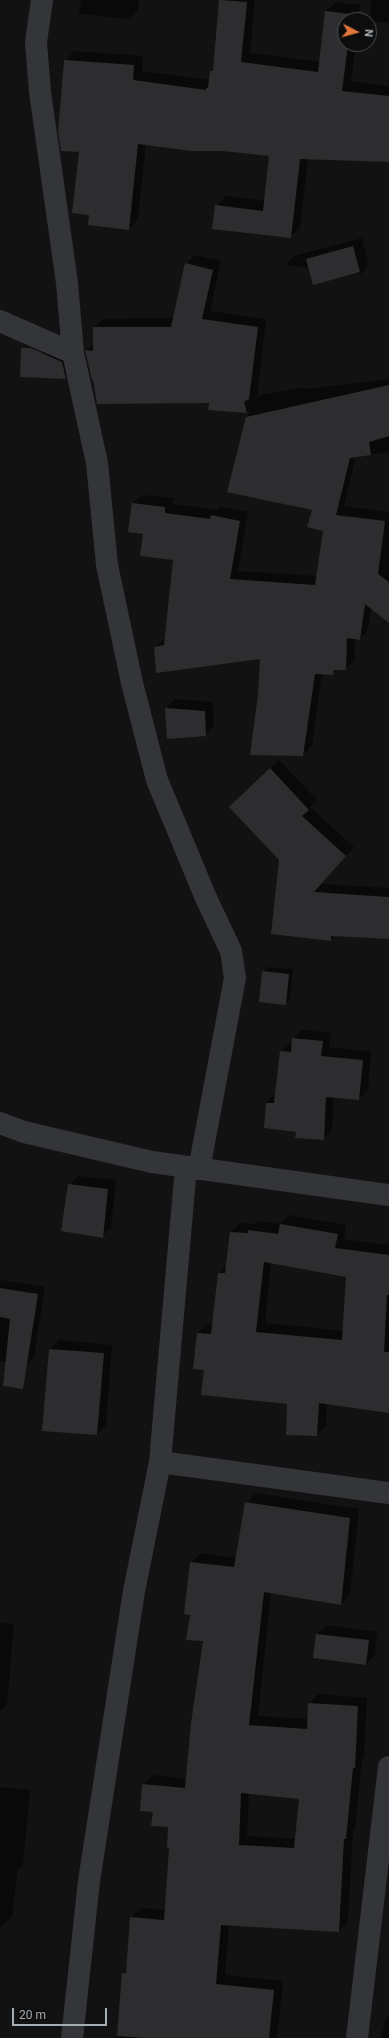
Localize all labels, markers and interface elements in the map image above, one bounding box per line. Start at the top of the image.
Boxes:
north arrow [337,12,377,52]
text: N [362,29,375,38]
scale bar [14,2000,109,2026]
text: 20 m [19,2008,46,2022]

